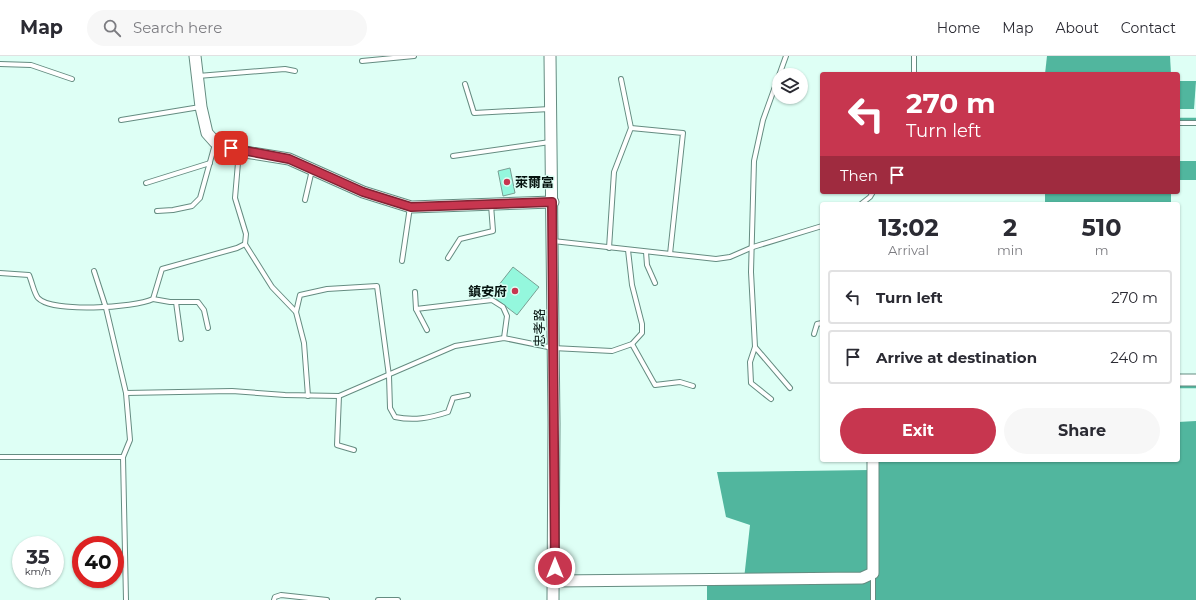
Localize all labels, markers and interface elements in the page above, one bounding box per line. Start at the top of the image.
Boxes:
search box [87,10,367,46]
text: Map [20,16,63,39]
icon: search [101,17,123,39]
text: Search here [133,18,222,37]
text: Home [937,19,980,37]
text: Map [1002,19,1033,37]
text: About [1055,19,1099,37]
text: Contact [1121,19,1176,37]
map controls [772,68,808,104]
button: layers [772,68,808,104]
text: 270 m [906,86,996,120]
icon: left [840,88,892,140]
text: Turn left [906,120,981,142]
pin [214,131,248,165]
icon: arrive [220,137,242,159]
icon: arrive [886,164,908,186]
text: Then [840,166,878,185]
place label: 萊爾富 [515,174,554,190]
marker: 萊爾富 [502,177,512,187]
text: 13:02 [878,213,939,242]
text: 2 [1003,213,1017,242]
text: 510 [1082,213,1122,242]
text: Arrival [888,242,929,258]
text: min [997,242,1023,258]
text: m [1095,242,1108,258]
place label: 鎮安府 [468,283,507,299]
marker: 鎮安府 [510,286,520,296]
icon: left [842,286,864,308]
text: Turn left [876,288,943,307]
text: 270 m [1111,288,1158,307]
street label: 忠孝路 [531,308,547,348]
icon: arrive [842,346,864,368]
text: Arrive at destination [876,348,1037,367]
text: 240 m [1110,348,1158,367]
button: Exit [840,408,996,454]
button: Share [1004,408,1160,454]
speed limit sign: 40 [72,536,124,588]
text: 35 [26,545,50,569]
position arrow [534,547,576,589]
text: km/h [25,565,51,578]

